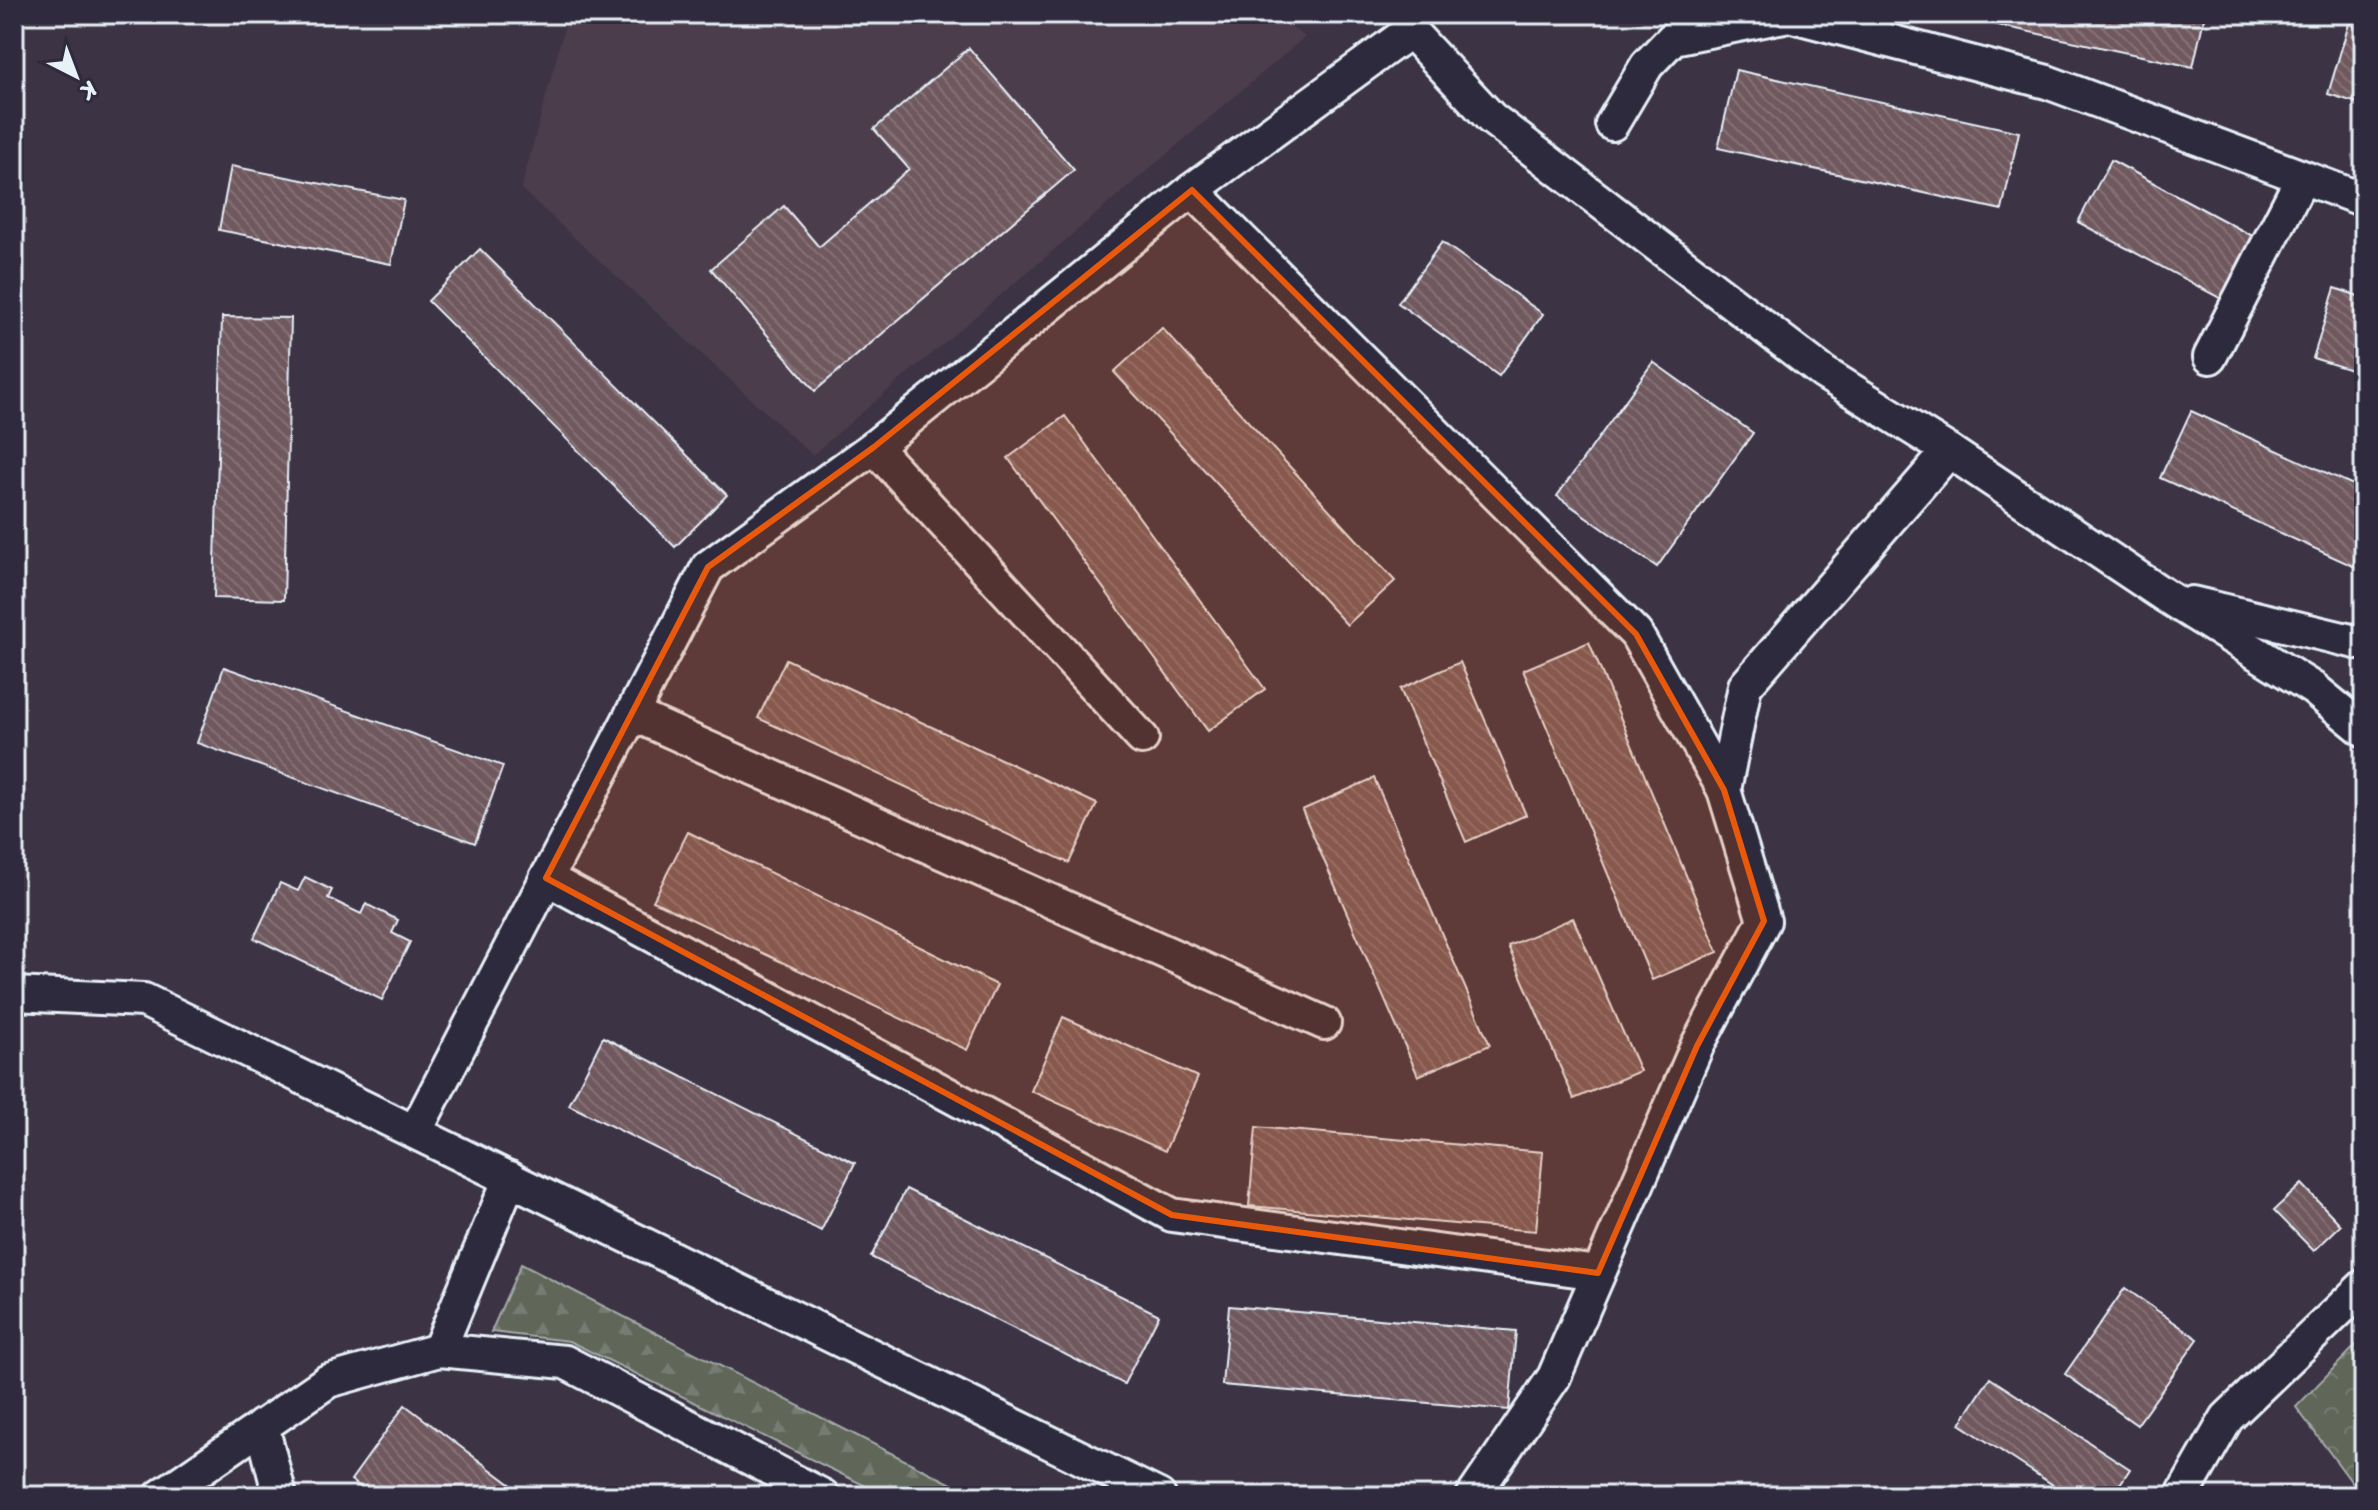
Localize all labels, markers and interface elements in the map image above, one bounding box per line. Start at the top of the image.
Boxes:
north arrow [36,36,116,116]
text: K [70,71,108,111]

